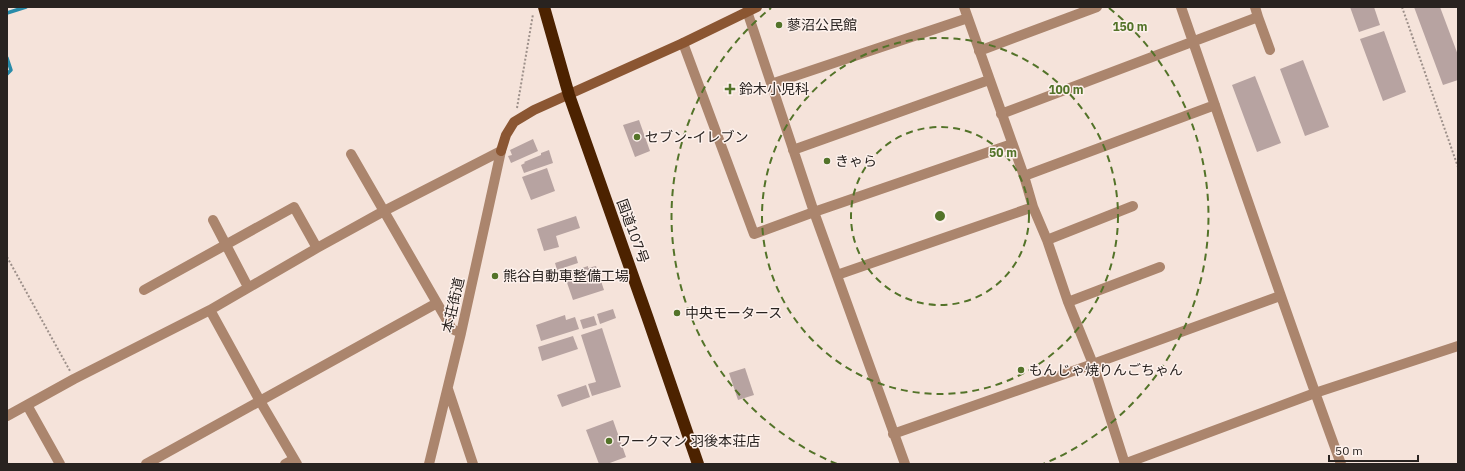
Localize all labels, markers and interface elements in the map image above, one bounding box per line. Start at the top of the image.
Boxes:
place label: 蓼沼公民館 [787,16,857,34]
text: 150 m [1112,19,1148,34]
marker: 蓼沼公民館 [774,20,784,30]
place label: 鈴木小児科 [739,80,809,98]
text: 100 m [1048,82,1084,97]
marker: 鈴木小児科 [724,83,736,95]
place label: セブン-イレブン [645,128,749,146]
marker: セブン-イレブン [632,132,642,142]
text: 50 m [989,145,1017,160]
place label: きゃら [835,152,877,170]
marker: きゃら [822,156,832,166]
street label: 国道107号 [613,196,653,266]
centre of rings [933,209,947,223]
place label: 熊谷自動車整備工場 [503,267,629,285]
marker: 熊谷自動車整備工場 [490,271,500,281]
street label: 本荘街道 [438,276,468,334]
place label: 中央モータース [685,304,782,322]
marker: 中央モータース [672,308,682,318]
place label: もんじゃ焼りんごちゃん [1029,361,1183,379]
marker: もんじゃ焼りんごちゃん [1016,365,1026,375]
place label: ワークマン 羽後本荘店 [617,432,760,450]
marker: ワークマン 羽後本荘店 [604,436,614,446]
scale bar [1329,437,1418,463]
text: 50 m [1335,443,1363,458]

